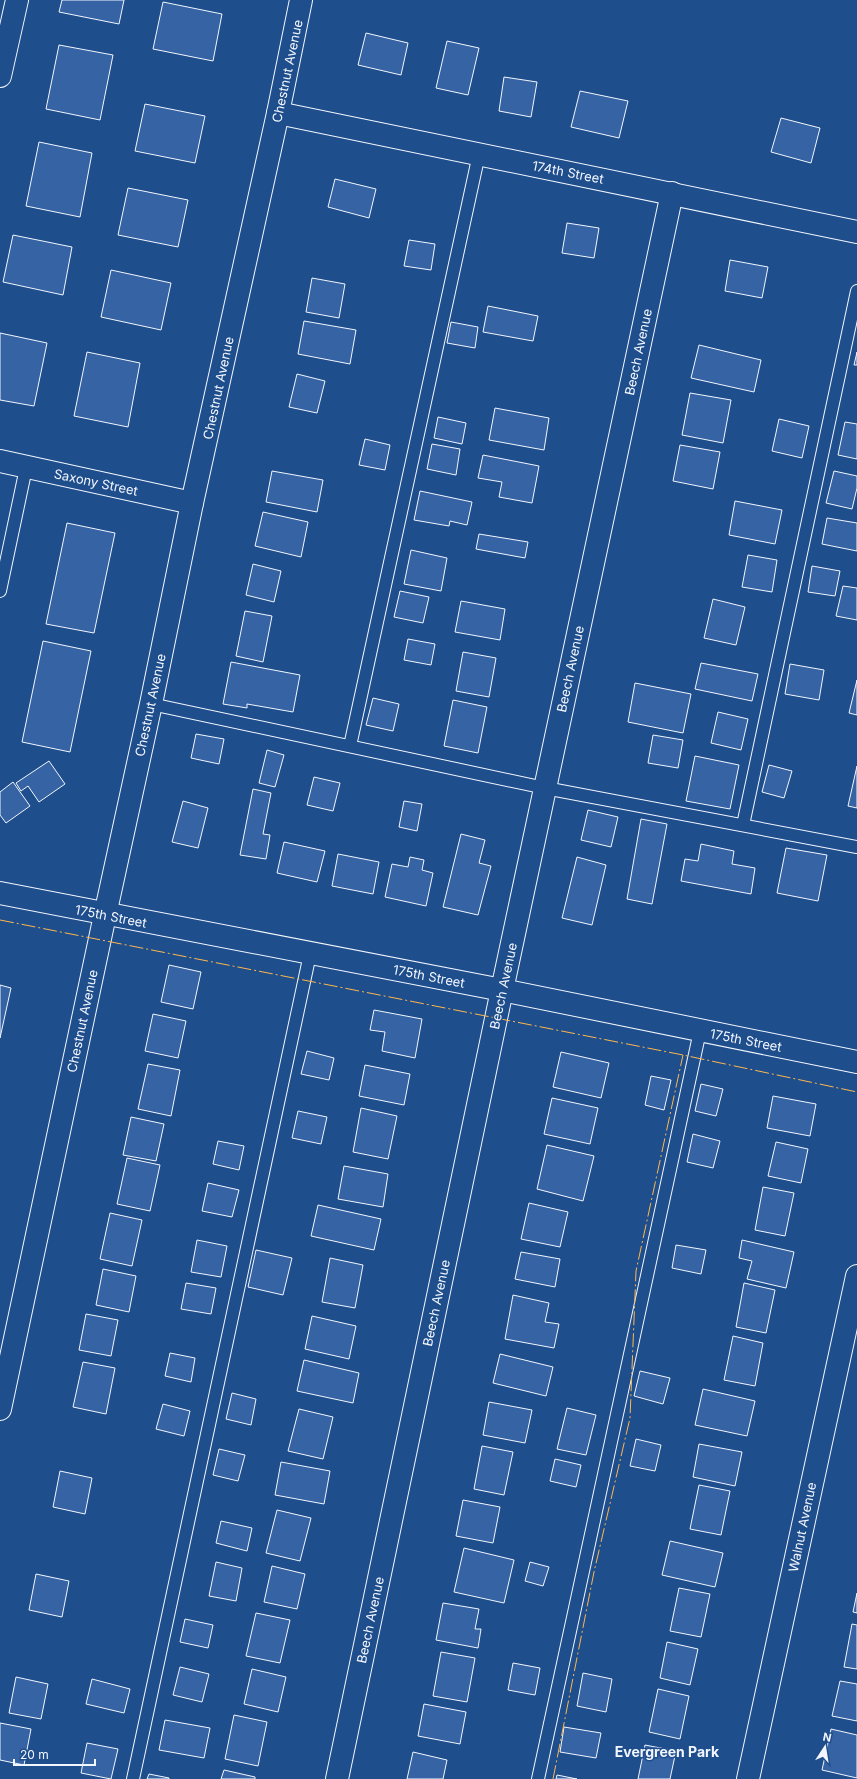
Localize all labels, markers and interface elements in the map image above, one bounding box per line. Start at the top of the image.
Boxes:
street label: Chestnut Avenue [268,18,306,124]
street label: 174th Street [531,157,605,187]
street label: Beech Avenue [621,307,655,397]
street label: Chestnut Avenue [199,335,237,441]
street label: Saxony Street [53,465,139,499]
street label: Beech Avenue [553,624,587,714]
street label: Chestnut Avenue [131,652,169,758]
street label: 175th Street [74,901,148,931]
street label: Beech Avenue [486,941,520,1031]
street label: 175th Street [392,961,466,991]
street label: Chestnut Avenue [63,968,101,1074]
street label: 175th Street [709,1025,783,1055]
street label: Beech Avenue [419,1258,453,1348]
street label: Walnut Avenue [785,1481,819,1573]
street label: Beech Avenue [353,1575,387,1665]
north arrow [805,1727,845,1767]
text: N [822,1729,833,1745]
scale bar [14,1741,95,1767]
district label: Evergreen Park [615,1743,720,1760]
text: 20 m [20,1747,49,1762]

